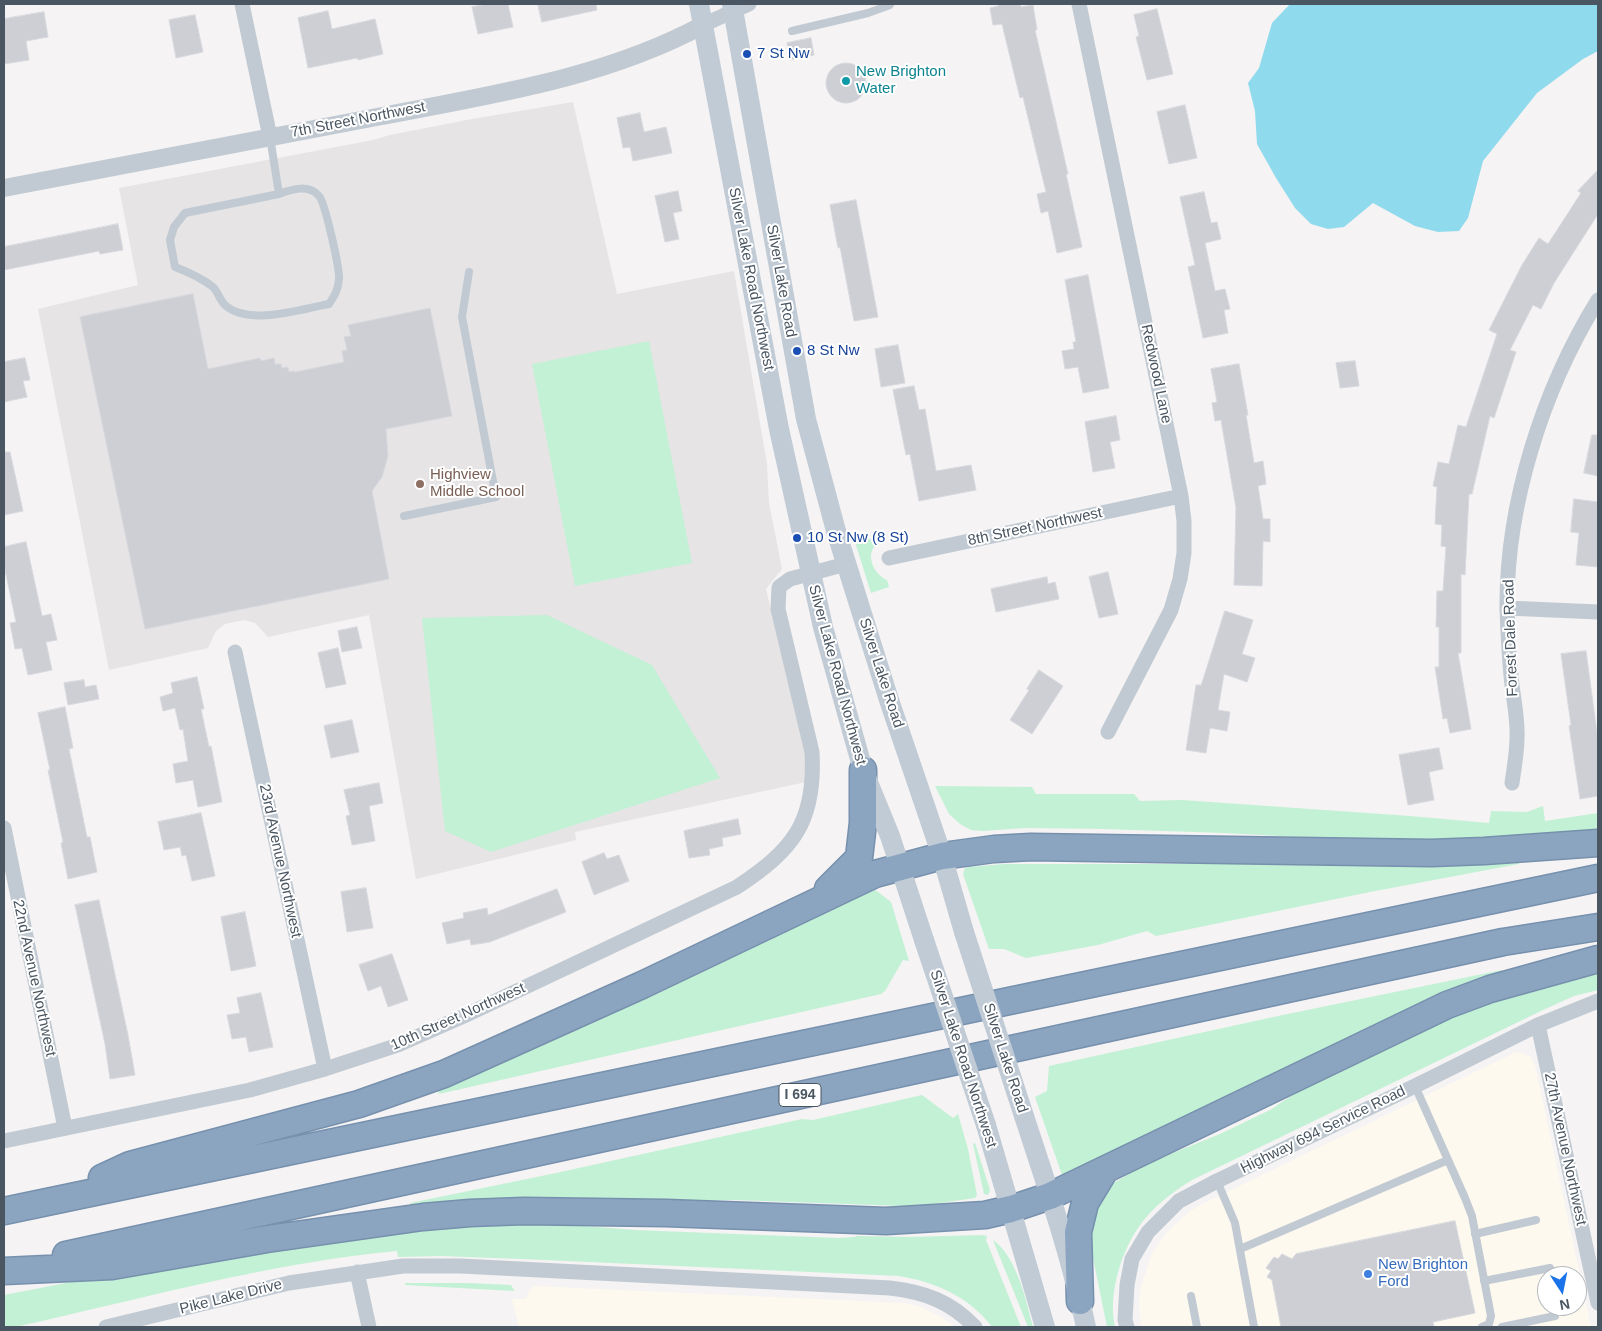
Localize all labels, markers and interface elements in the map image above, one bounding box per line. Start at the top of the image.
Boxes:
place label: 7 St Nw [757,45,810,63]
marker: 7 St Nw [741,48,753,60]
place label: New Brighton Water [856,63,946,98]
marker: New Brighton Water [840,75,852,87]
street label: 7th Street Northwest [289,98,427,142]
street label: Silver Lake Road Northwest [724,186,778,372]
street label: Silver Lake Road [762,223,800,339]
street label: Redwood Lane [1137,323,1175,425]
place label: 8 St Nw [807,342,860,360]
marker: 8 St Nw [791,345,803,357]
place label: Highview Middle School [430,466,524,501]
marker: Highview Middle School [414,478,426,490]
street label: 8th Street Northwest [966,504,1104,550]
place label: 10 St Nw (8 St) [807,529,909,547]
marker: 10 St Nw (8 St) [791,532,803,544]
street label: Forest Dale Road [1500,579,1522,697]
street label: Silver Lake Road Northwest [804,583,870,767]
street label: Silver Lake Road [855,616,907,730]
street label: 23rd Avenue Northwest [255,783,305,939]
street label: 22nd Avenue Northwest [9,898,59,1058]
street label: Silver Lake Road Northwest [926,968,1000,1150]
street label: 10th Street Northwest [388,979,528,1055]
street label: Silver Lake Road [979,1001,1031,1115]
street label: 27th Avenue Northwest [1540,1071,1590,1227]
street label: Highway 694 Service Road [1238,1082,1408,1178]
road number: I 694 [779,1084,821,1106]
place label: New Brighton Ford [1378,1256,1468,1291]
north arrow [1537,1266,1587,1316]
marker: New Brighton Ford [1362,1268,1374,1280]
street label: Pike Lake Drive [178,1276,284,1318]
text: N [1558,1296,1571,1314]

